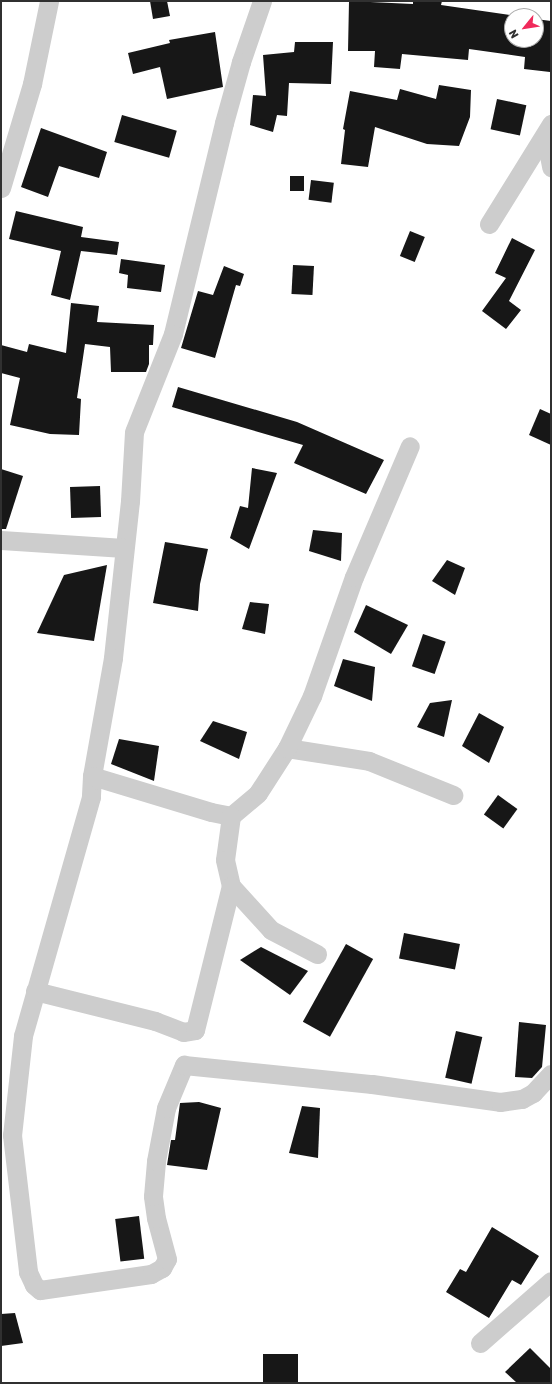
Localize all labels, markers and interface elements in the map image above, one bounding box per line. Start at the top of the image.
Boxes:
north arrow [504,8,544,48]
text: N [506,27,522,40]

